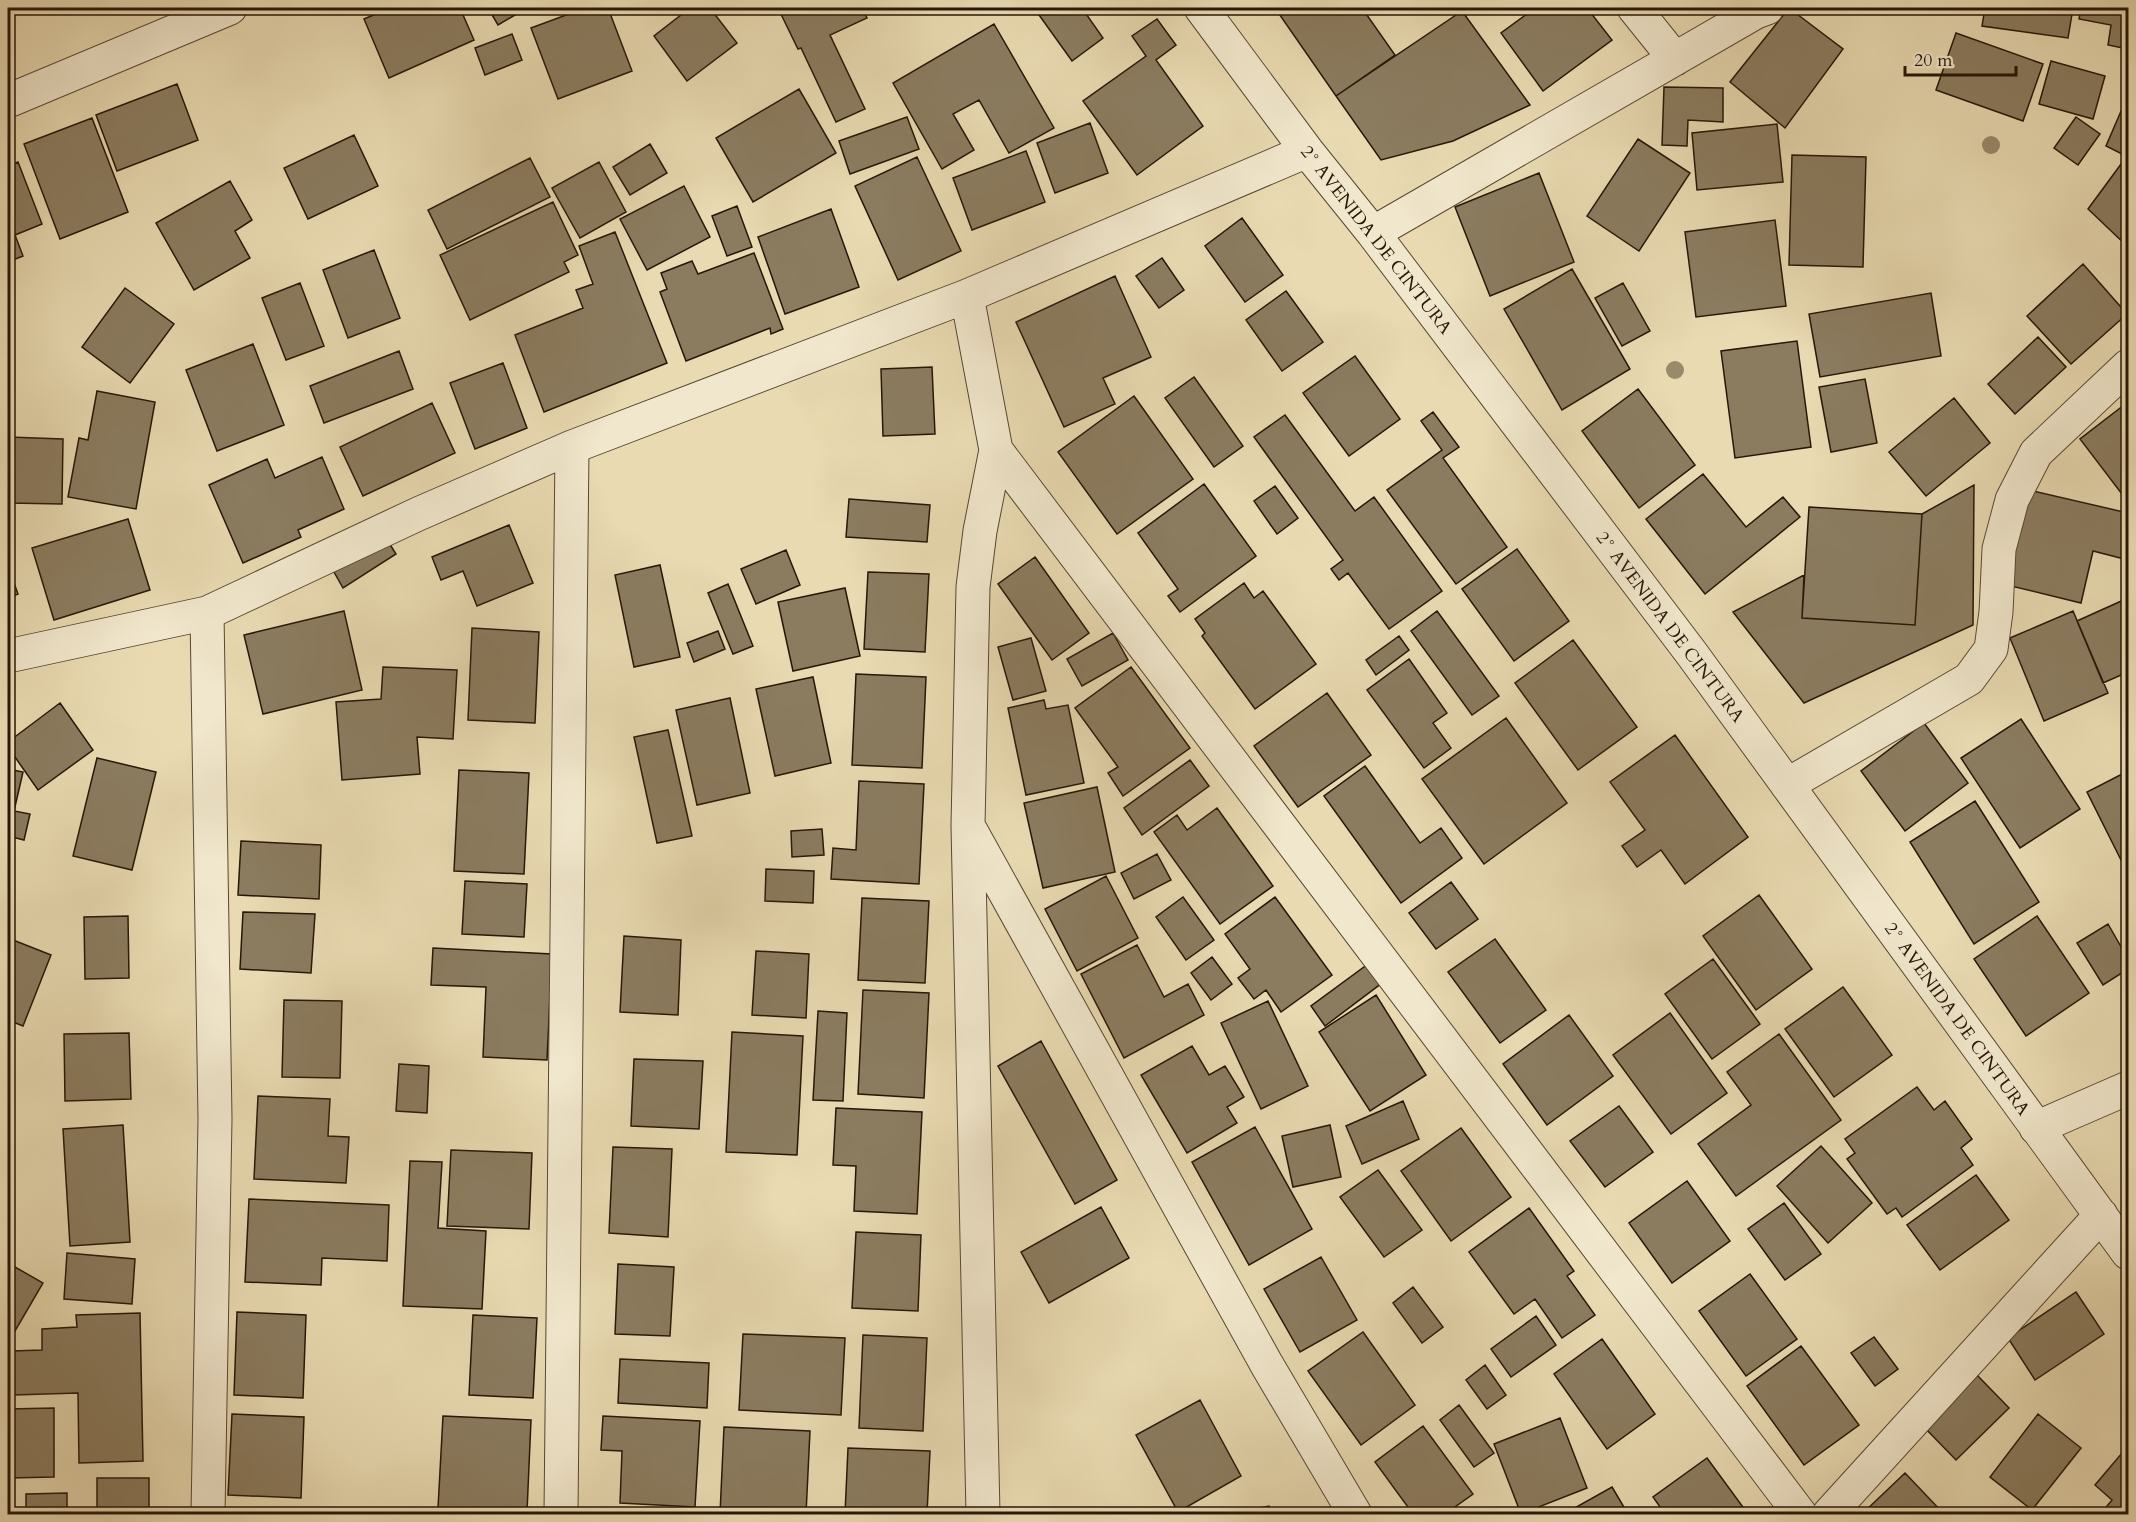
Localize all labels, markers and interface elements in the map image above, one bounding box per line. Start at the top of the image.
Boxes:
scale bar [1905,39,2016,77]
text: 20 m [1914,48,1953,73]
street label: 2° AVENIDA DE CINTURA [1294,140,1458,340]
street label: 2° AVENIDA DE CINTURA [1590,526,1750,728]
street label: 2° AVENIDA DE CINTURA [1878,917,2036,1121]

